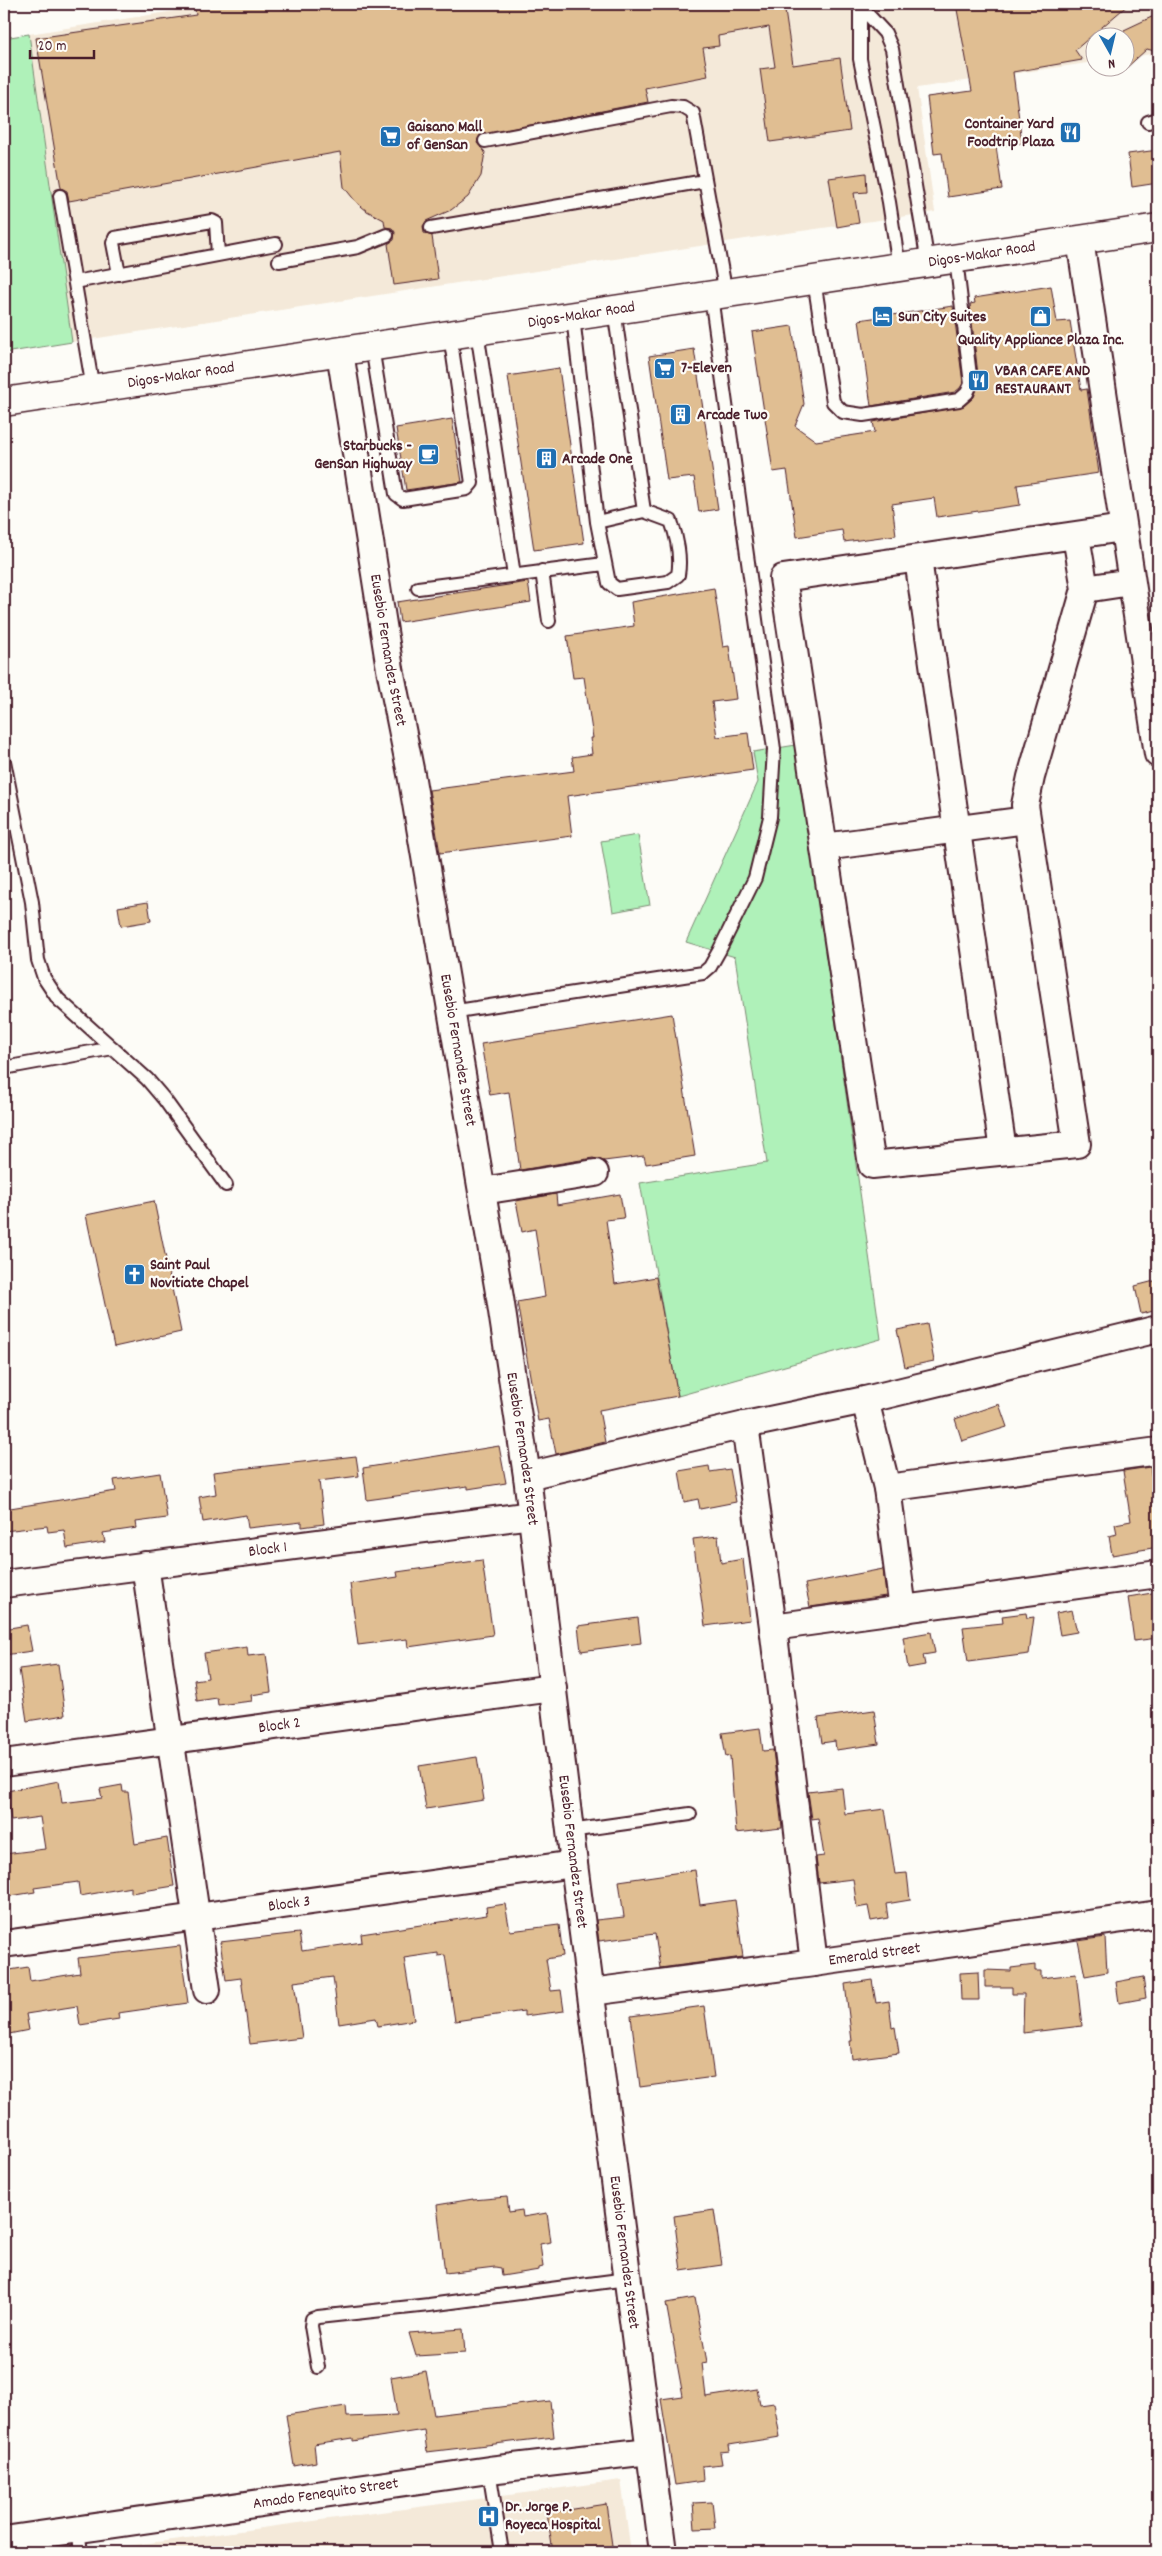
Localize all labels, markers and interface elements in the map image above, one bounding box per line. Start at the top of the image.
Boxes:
scale bar [30,28,94,60]
north arrow [1084,28,1134,78]
text: 20 m [38,36,66,58]
text: N [1107,53,1116,73]
place label: Container Yard Foodtrip Plaza [964,113,1055,154]
place label: Gaisano Mall of GenSan [407,116,483,157]
restaurant icon: Container Yard Foodtrip Plaza [1058,121,1082,145]
supermarket icon: Gaisano Mall of GenSan [379,124,403,148]
street label: Digos-Makar Road [927,235,1037,274]
street label: Digos-Makar Road [526,295,637,334]
shop icon: Quality Appliance Plaza Inc. [1029,304,1053,328]
hotel icon: Sun City Suites [870,305,894,329]
place label: Sun City Suites [898,306,987,329]
place label: Quality Appliance Plaza Inc. [958,329,1124,352]
street label: Digos-Makar Road [126,356,236,395]
supermarket icon: 7-Eleven [653,356,677,380]
place label: 7-Eleven [681,357,732,380]
place label: VBAR CAFE AND RESTAURANT [995,360,1091,401]
restaurant icon: VBAR CAFE AND RESTAURANT [967,368,991,392]
building icon: Arcade Two [669,403,693,427]
place label: Arcade Two [697,404,768,427]
place label: Starbucks - GenSan Highway [314,435,414,476]
cafe icon: Starbucks - GenSan Highway [416,443,440,467]
building icon: Arcade One [534,447,558,471]
place label: Arcade One [562,448,632,471]
street label: Eusebio Fernandez Street [364,572,413,728]
street label: Eusebio Fernandez Street [434,972,482,1128]
place label: Saint Paul Novitiate Chapel [150,1254,249,1295]
church icon: Saint Paul Novitiate Chapel [122,1262,146,1286]
street label: Eusebio Fernandez Street [500,1371,544,1527]
street label: Block 1 [247,1536,288,1563]
street label: Block 2 [257,1711,302,1740]
street label: Eusebio Fernandez Street [552,1774,594,1930]
street label: Block 3 [267,1890,312,1918]
street label: Emerald Street [827,1936,922,1972]
street label: Eusebio Fernandez Street [603,2174,646,2330]
street label: Amado Fenequito Street [251,2472,400,2515]
place label: Dr. Jorge P. Royeca Hospital [505,2496,601,2537]
hospital icon: Dr. Jorge P. Royeca Hospital [477,2504,501,2528]

